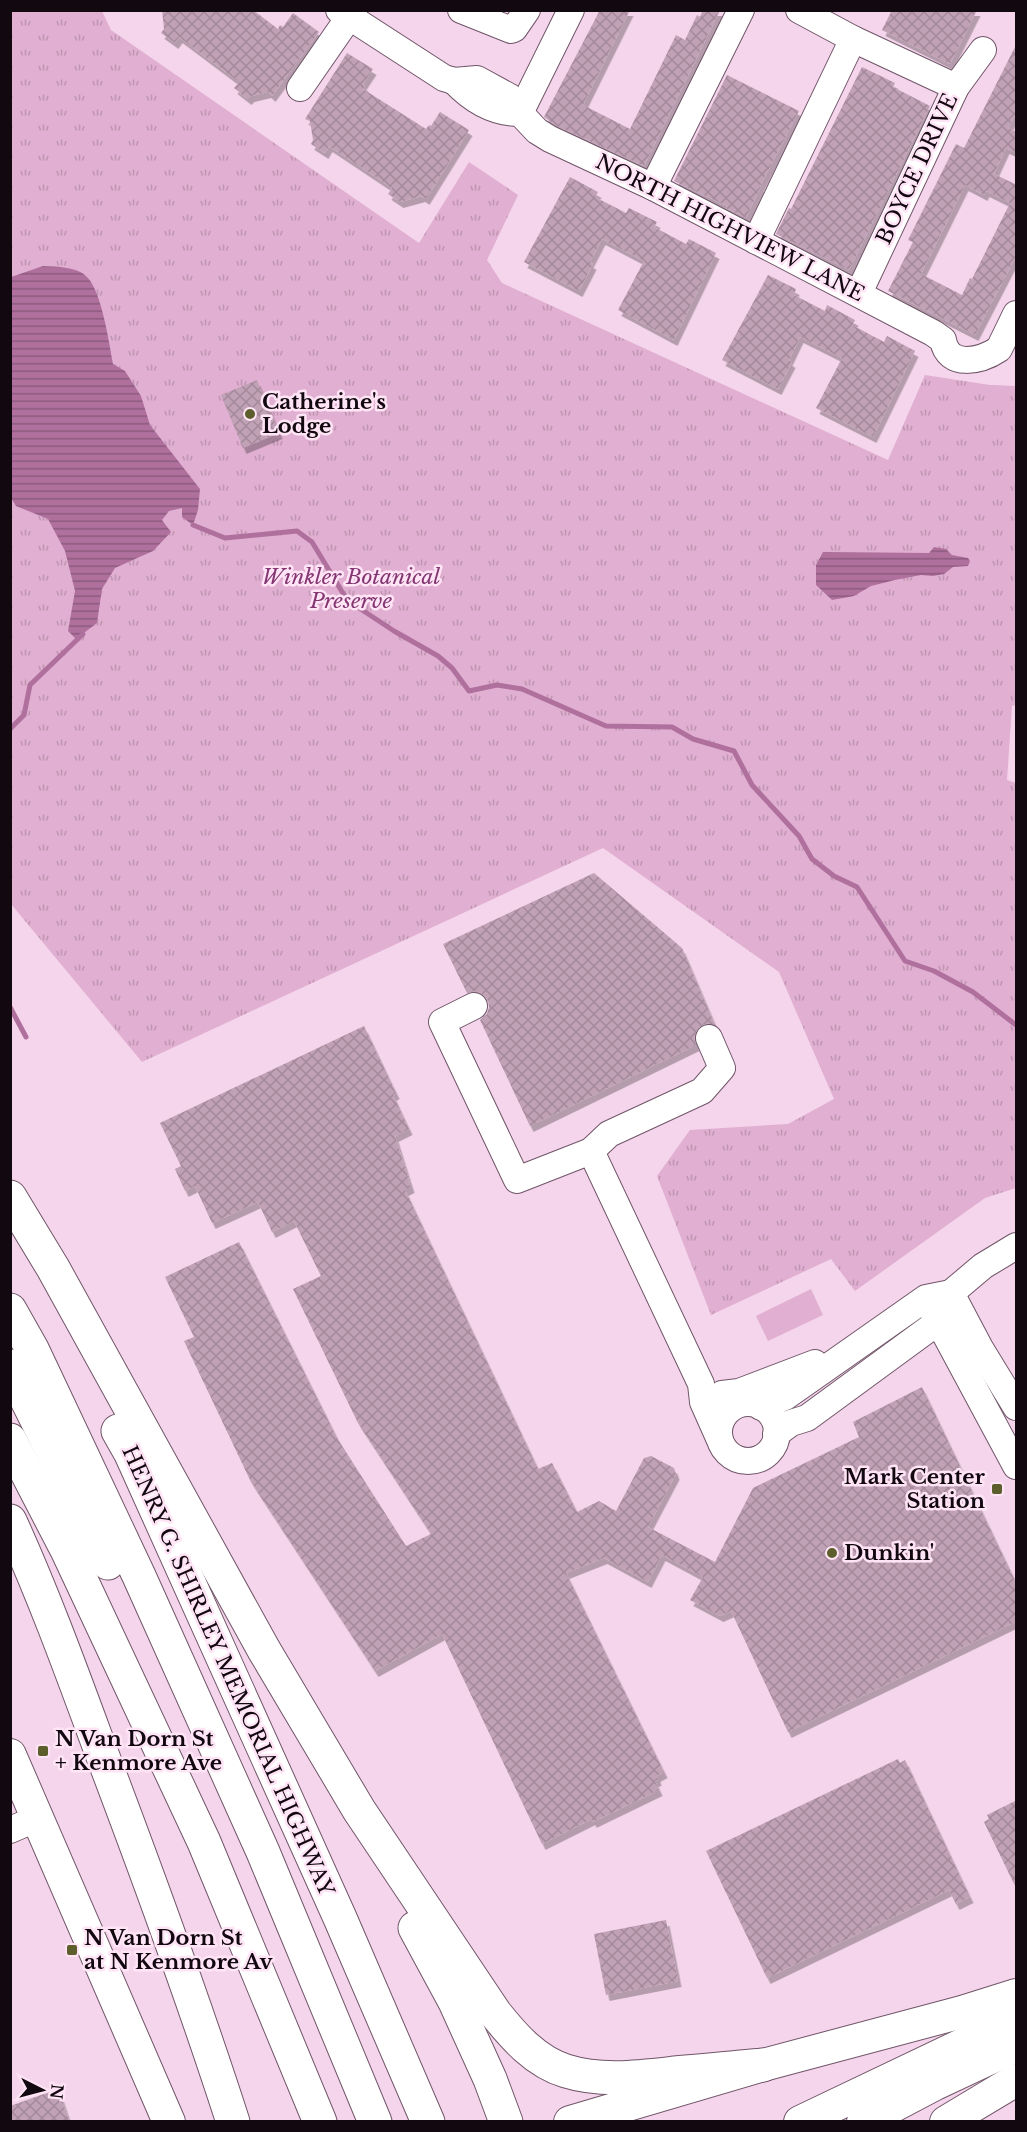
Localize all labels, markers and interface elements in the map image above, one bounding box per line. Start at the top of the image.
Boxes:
street label: BOYCE DRIVE [871,90,963,248]
street label: NORTH HIGHVIEW LANE [591,149,869,307]
place label: Catherine's Lodge [262,389,386,439]
marker: Catherine's Lodge [243,407,257,421]
park label: Winkler Botanical Preserve [262,564,441,614]
street label: HENRY G. SHIRLEY MEMORIAL HIGHWAY [116,1442,340,1901]
place label: Mark Center Station [844,1464,986,1514]
marker: Mark Center Station [990,1482,1004,1496]
place label: Dunkin' [844,1540,934,1566]
marker: Dunkin' [825,1546,839,1560]
place label: N Van Dorn St + Kenmore Ave [55,1726,222,1776]
marker: N Van Dorn St + Kenmore Ave [36,1744,50,1758]
place label: N Van Dorn St at N Kenmore Av [84,1925,274,1975]
marker: N Van Dorn St at N Kenmore Av [65,1943,79,1957]
north arrow [12,2060,72,2120]
text: N [46,2083,68,2100]

